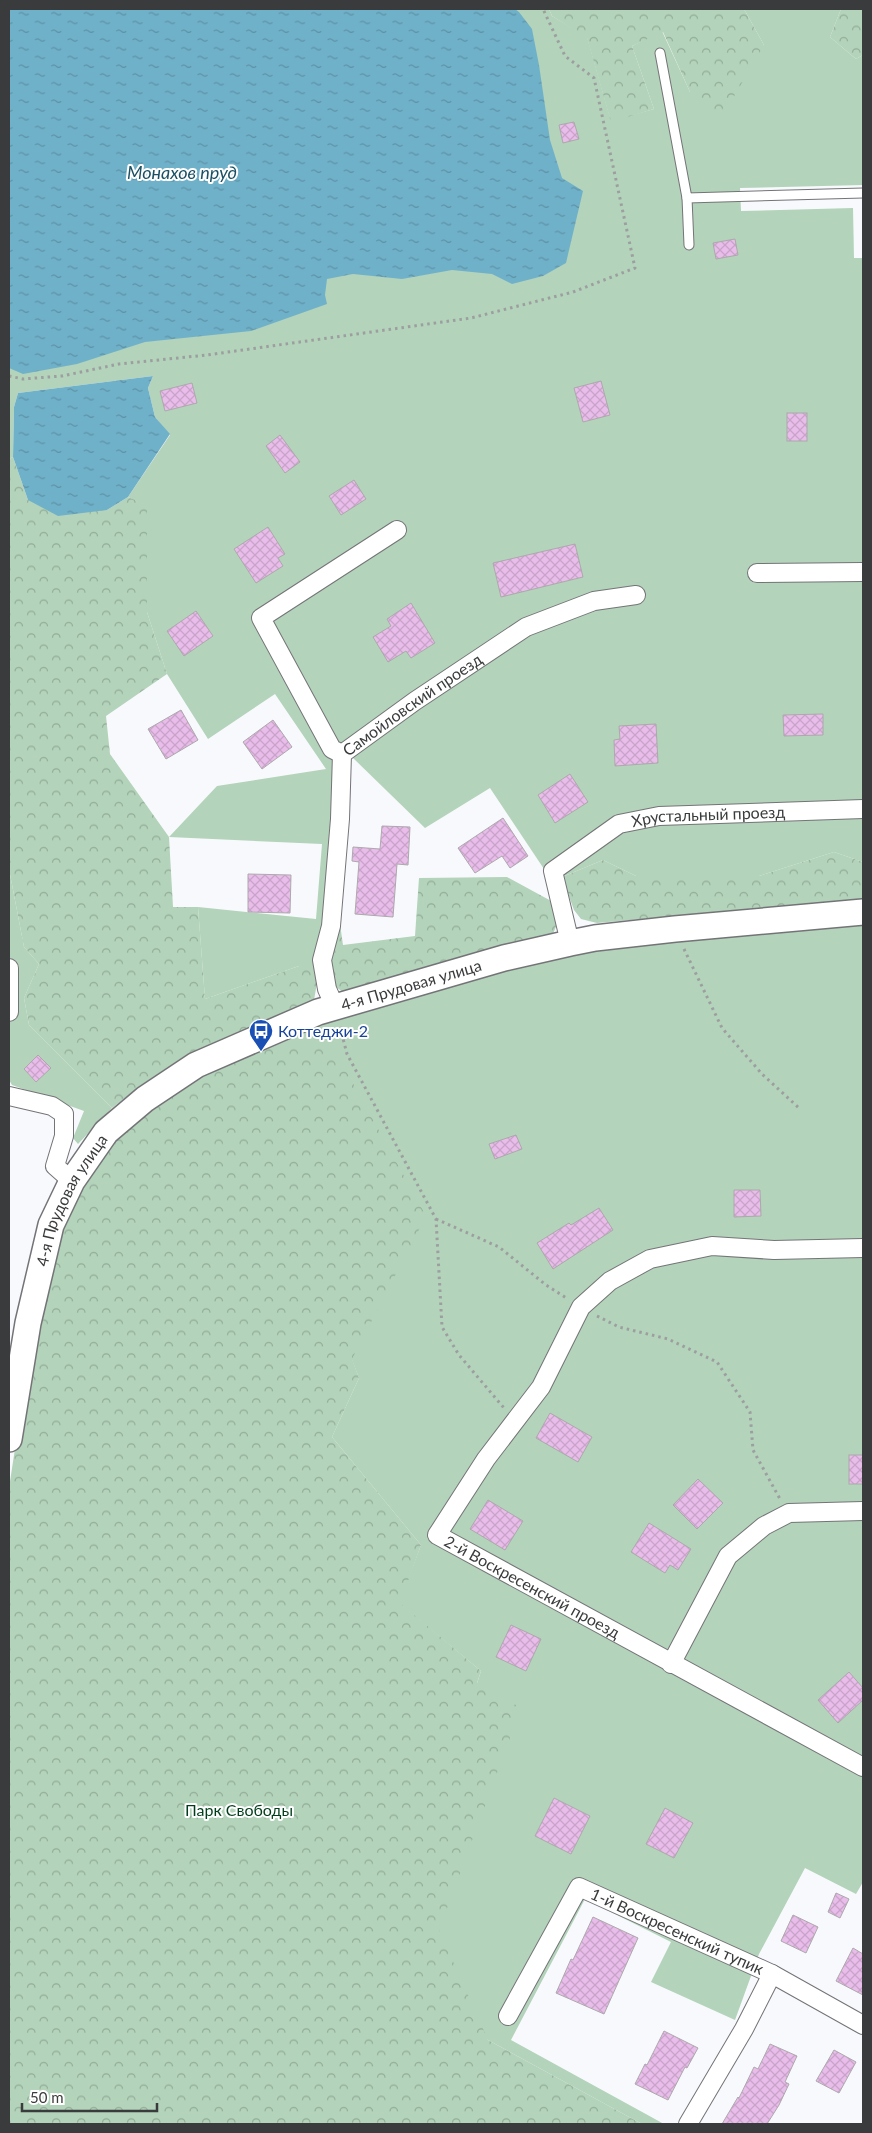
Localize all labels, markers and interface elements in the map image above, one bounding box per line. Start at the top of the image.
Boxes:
water label: Монахов пруд [127,161,237,183]
street label: Самойловский проезд [339,649,485,759]
street label: Хрустальный проезд [630,802,786,830]
street label: 4-я Прудовая улица [338,955,484,1014]
bus stop icon: Коттеджи-2 [248,1018,274,1052]
place label: Коттеджи-2 [278,1021,368,1040]
street label: 4-я Прудовая улица [32,1130,111,1268]
street label: 2-й Воскресенский проезд [441,1531,624,1642]
park label: Парк Свободы [185,1800,293,1819]
street label: 1-й Воскресенский тупик [588,1884,767,1978]
scale bar [22,2080,158,2112]
text: 50 m [30,2088,64,2106]

